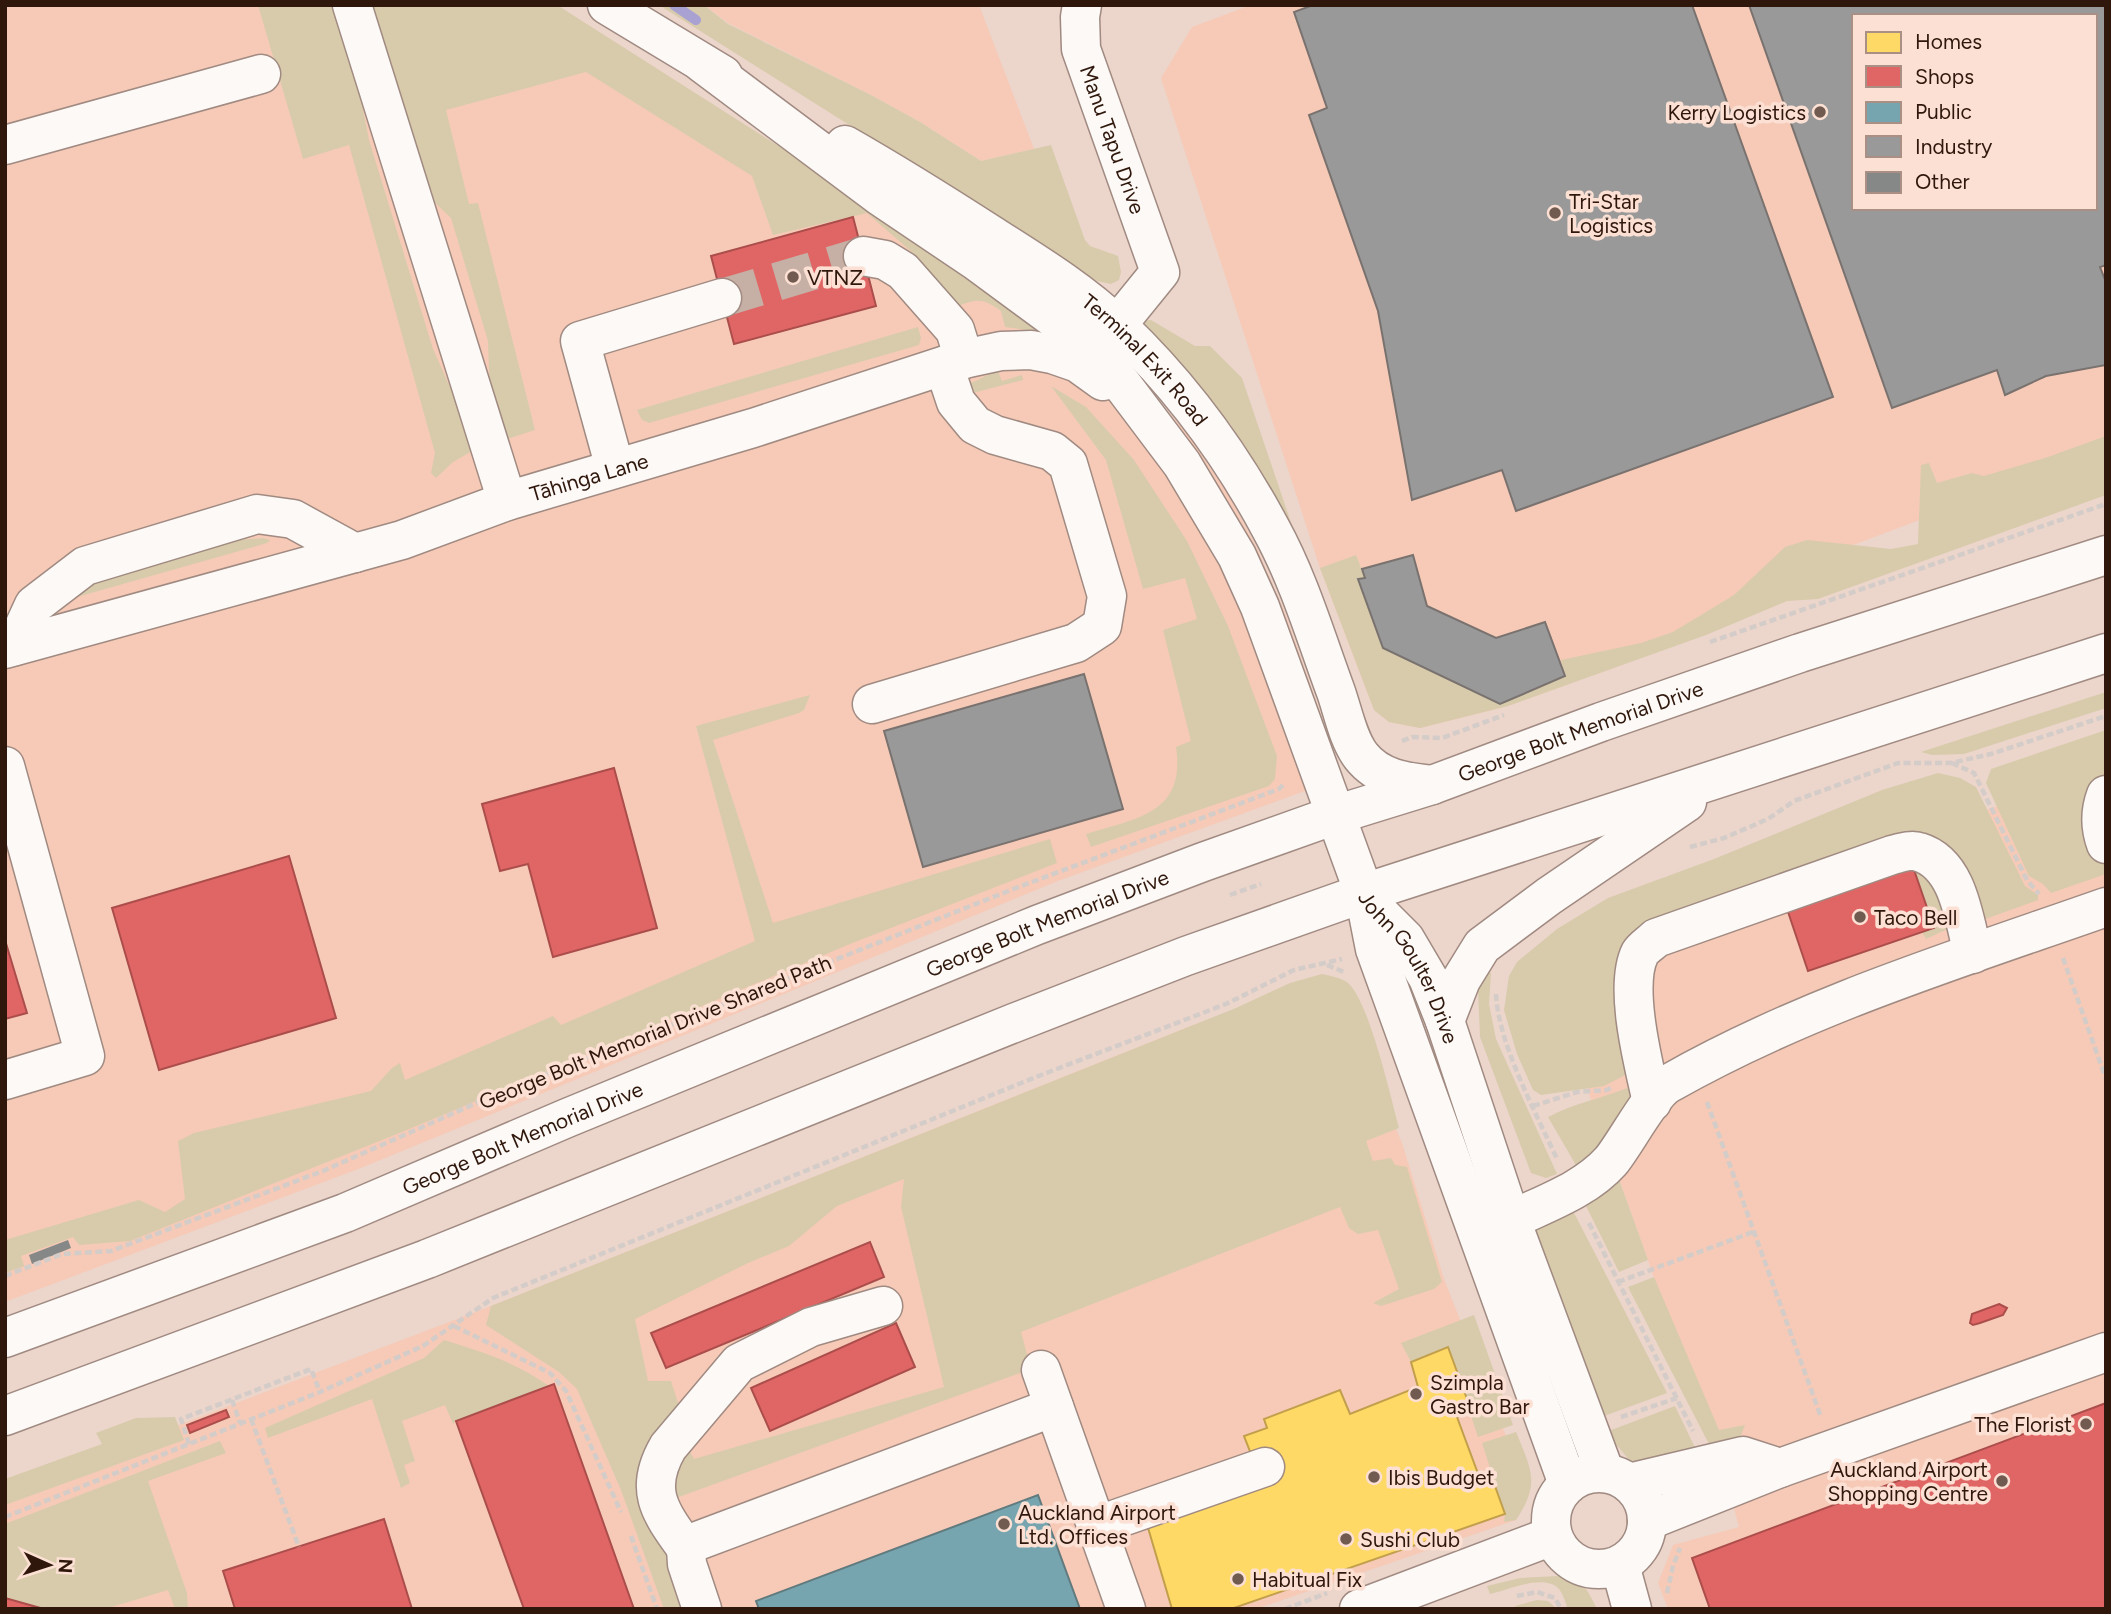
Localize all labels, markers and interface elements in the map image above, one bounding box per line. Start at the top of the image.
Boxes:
legend [1852,14,2097,210]
text: Homes [1915,29,1982,54]
street label: Manu Tapu Drive [1075,62,1151,217]
text: Shops [1915,64,1974,89]
text: Public [1915,99,1972,124]
place label: Kerry Logistics [1667,100,1806,125]
marker: Kerry Logistics [1812,104,1828,120]
text: Industry [1915,134,1992,159]
text: Other [1915,169,1970,194]
place label: Tri-Star Logistics [1569,189,1653,238]
marker: Tri-Star Logistics [1547,205,1563,221]
place label: VTNZ [807,265,863,290]
marker: VTNZ [785,269,801,285]
street label: Terminal Exit Road [1077,288,1214,430]
street label: Tāhinga Lane [527,447,651,506]
street label: George Bolt Memorial Drive [1454,675,1706,787]
street label: George Bolt Memorial Drive [922,864,1172,982]
street label: John Goulter Drive [1353,886,1464,1047]
place label: Taco Bell [1874,905,1957,930]
marker: Taco Bell [1852,909,1868,925]
street label: George Bolt Memorial Drive Shared Path [475,950,835,1114]
street label: George Bolt Memorial Drive [398,1076,646,1200]
place label: Szimpla Gastro Bar [1430,1370,1530,1419]
marker: Szimpla Gastro Bar [1408,1386,1424,1402]
place label: The Florist [1974,1412,2072,1437]
marker: The Florist [2078,1416,2094,1432]
place label: Auckland Airport Shopping Centre [1827,1457,1988,1506]
place label: Ibis Budget [1388,1465,1494,1490]
marker: Ibis Budget [1366,1469,1382,1485]
marker: Auckland Airport Shopping Centre [1994,1473,2010,1489]
place label: Auckland Airport Ltd. Offices [1018,1500,1176,1549]
marker: Auckland Airport Ltd. Offices [996,1516,1012,1532]
place label: Sushi Club [1360,1527,1460,1552]
north arrow [14,1530,84,1600]
marker: Sushi Club [1338,1531,1354,1547]
text: N [54,1558,77,1574]
place label: Habitual Fix [1252,1567,1362,1592]
marker: Habitual Fix [1230,1571,1246,1587]

